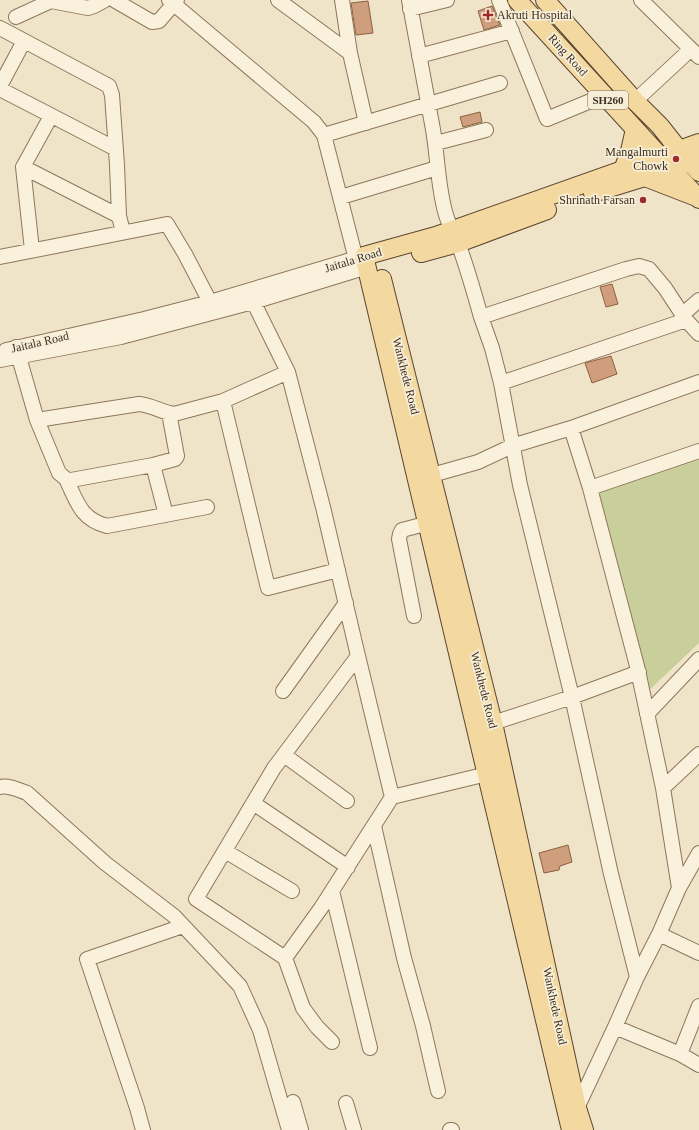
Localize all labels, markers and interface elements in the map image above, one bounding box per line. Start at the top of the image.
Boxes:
place label: Akruti Hospital [497,8,573,22]
marker: Akruti Hospital [482,9,494,21]
street label: Ring Road [546,31,590,79]
road number: SH260 [588,91,628,109]
place label: Mangalmurti Chowk [605,145,669,173]
marker: Mangalmurti Chowk [671,154,681,164]
place label: Shrinath Farsan [559,193,635,207]
marker: Shrinath Farsan [638,195,648,205]
street label: Jaitala Road [323,245,383,275]
street label: Jaitala Road [10,329,70,355]
street label: Wankhede Road [390,336,422,416]
street label: Wankhede Road [468,650,500,730]
street label: Wankhede Road [540,966,570,1046]

